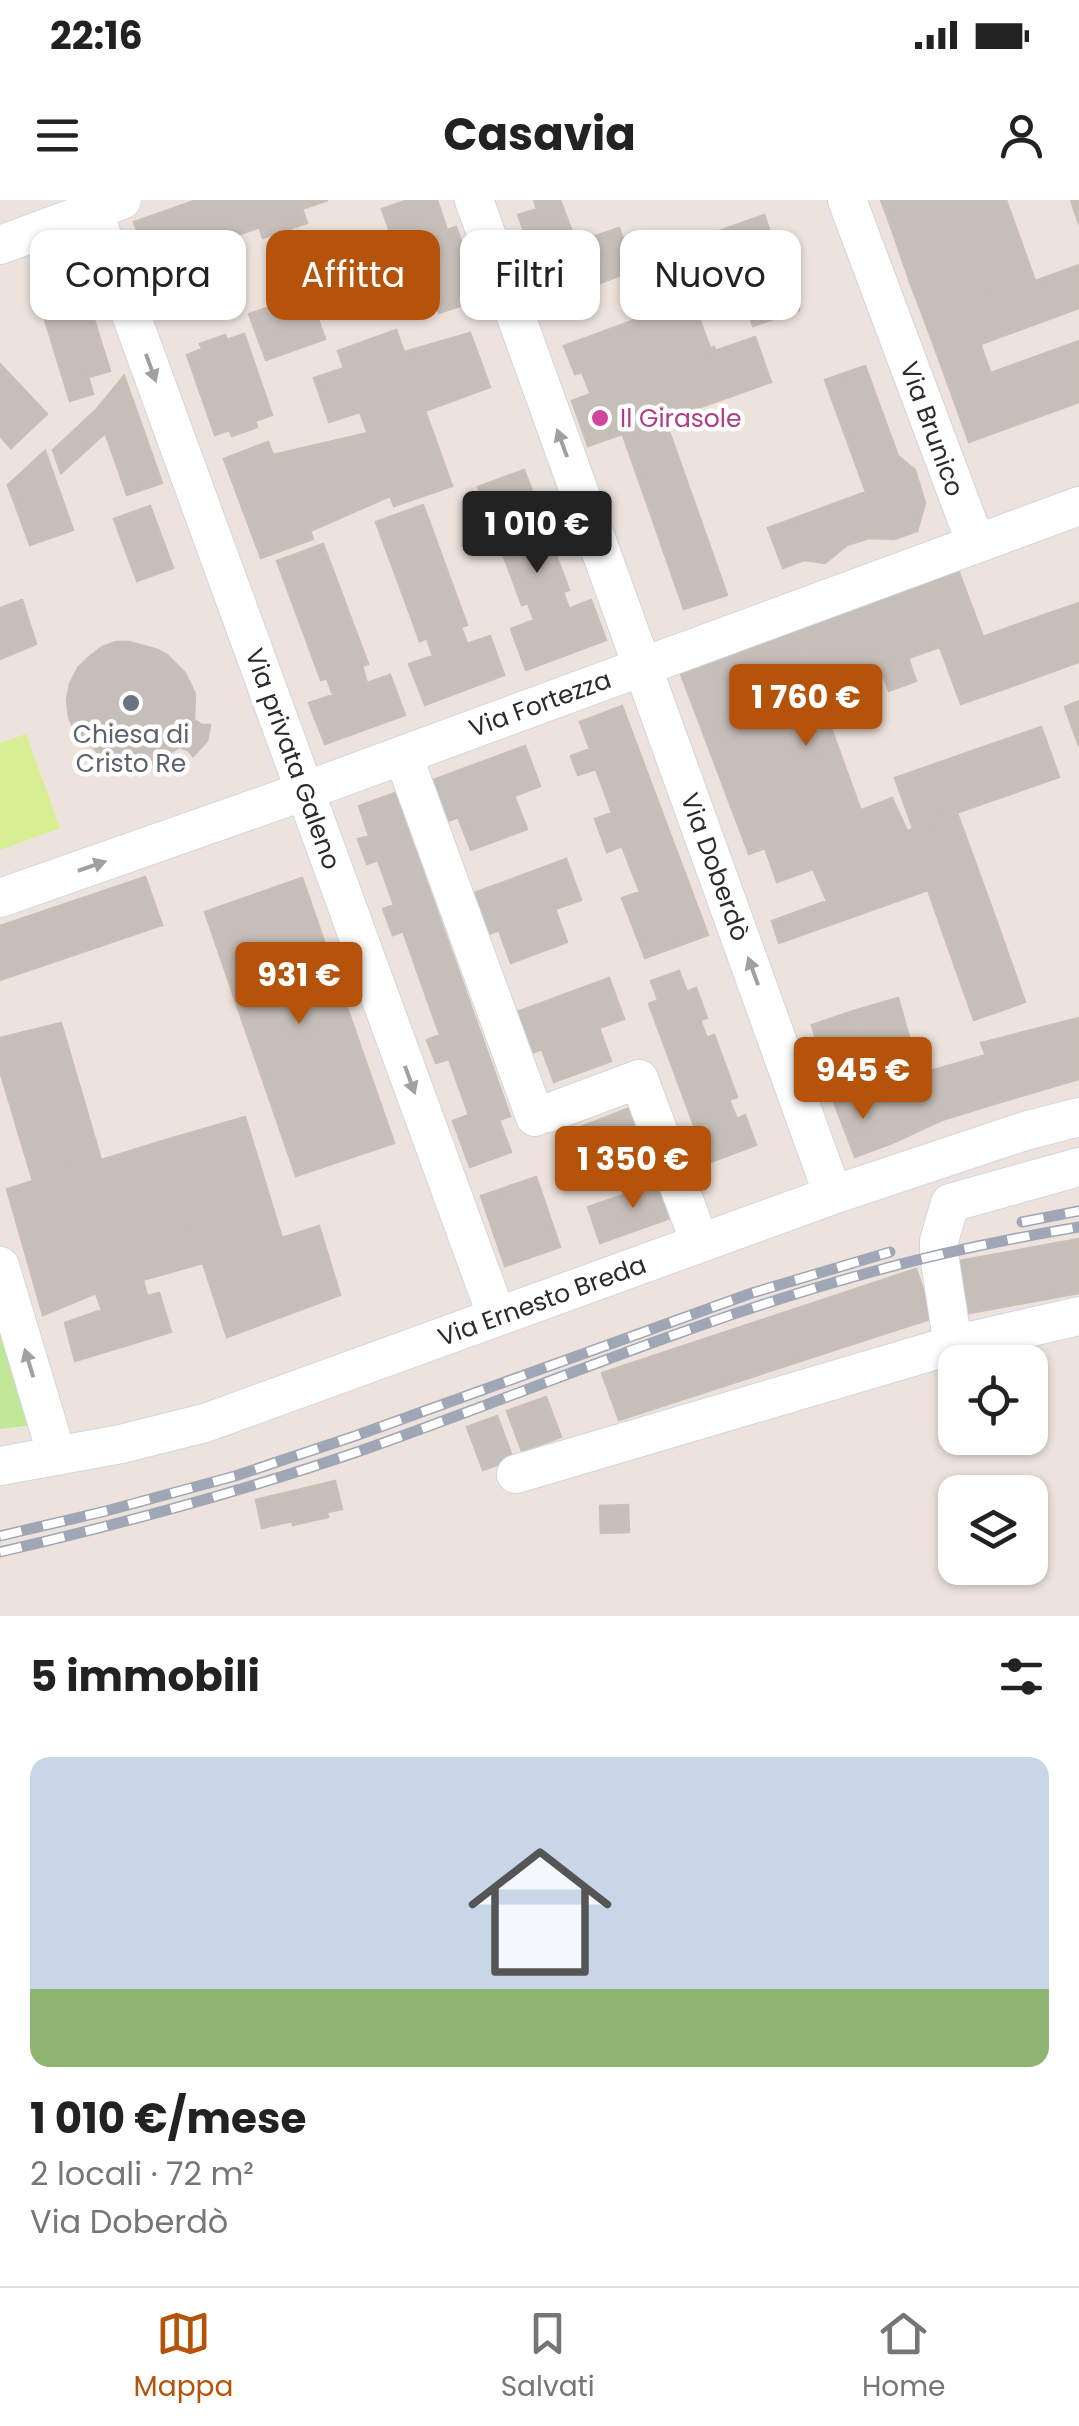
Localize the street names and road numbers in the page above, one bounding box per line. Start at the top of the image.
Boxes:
street label: Via Brunico [892,357,972,501]
street label: Via privata Galeno [237,644,349,874]
street label: Via Fortezza [464,662,616,746]
street label: Via Doberdò [672,788,758,946]
street label: Via Ernesto Breda [433,1247,651,1355]

